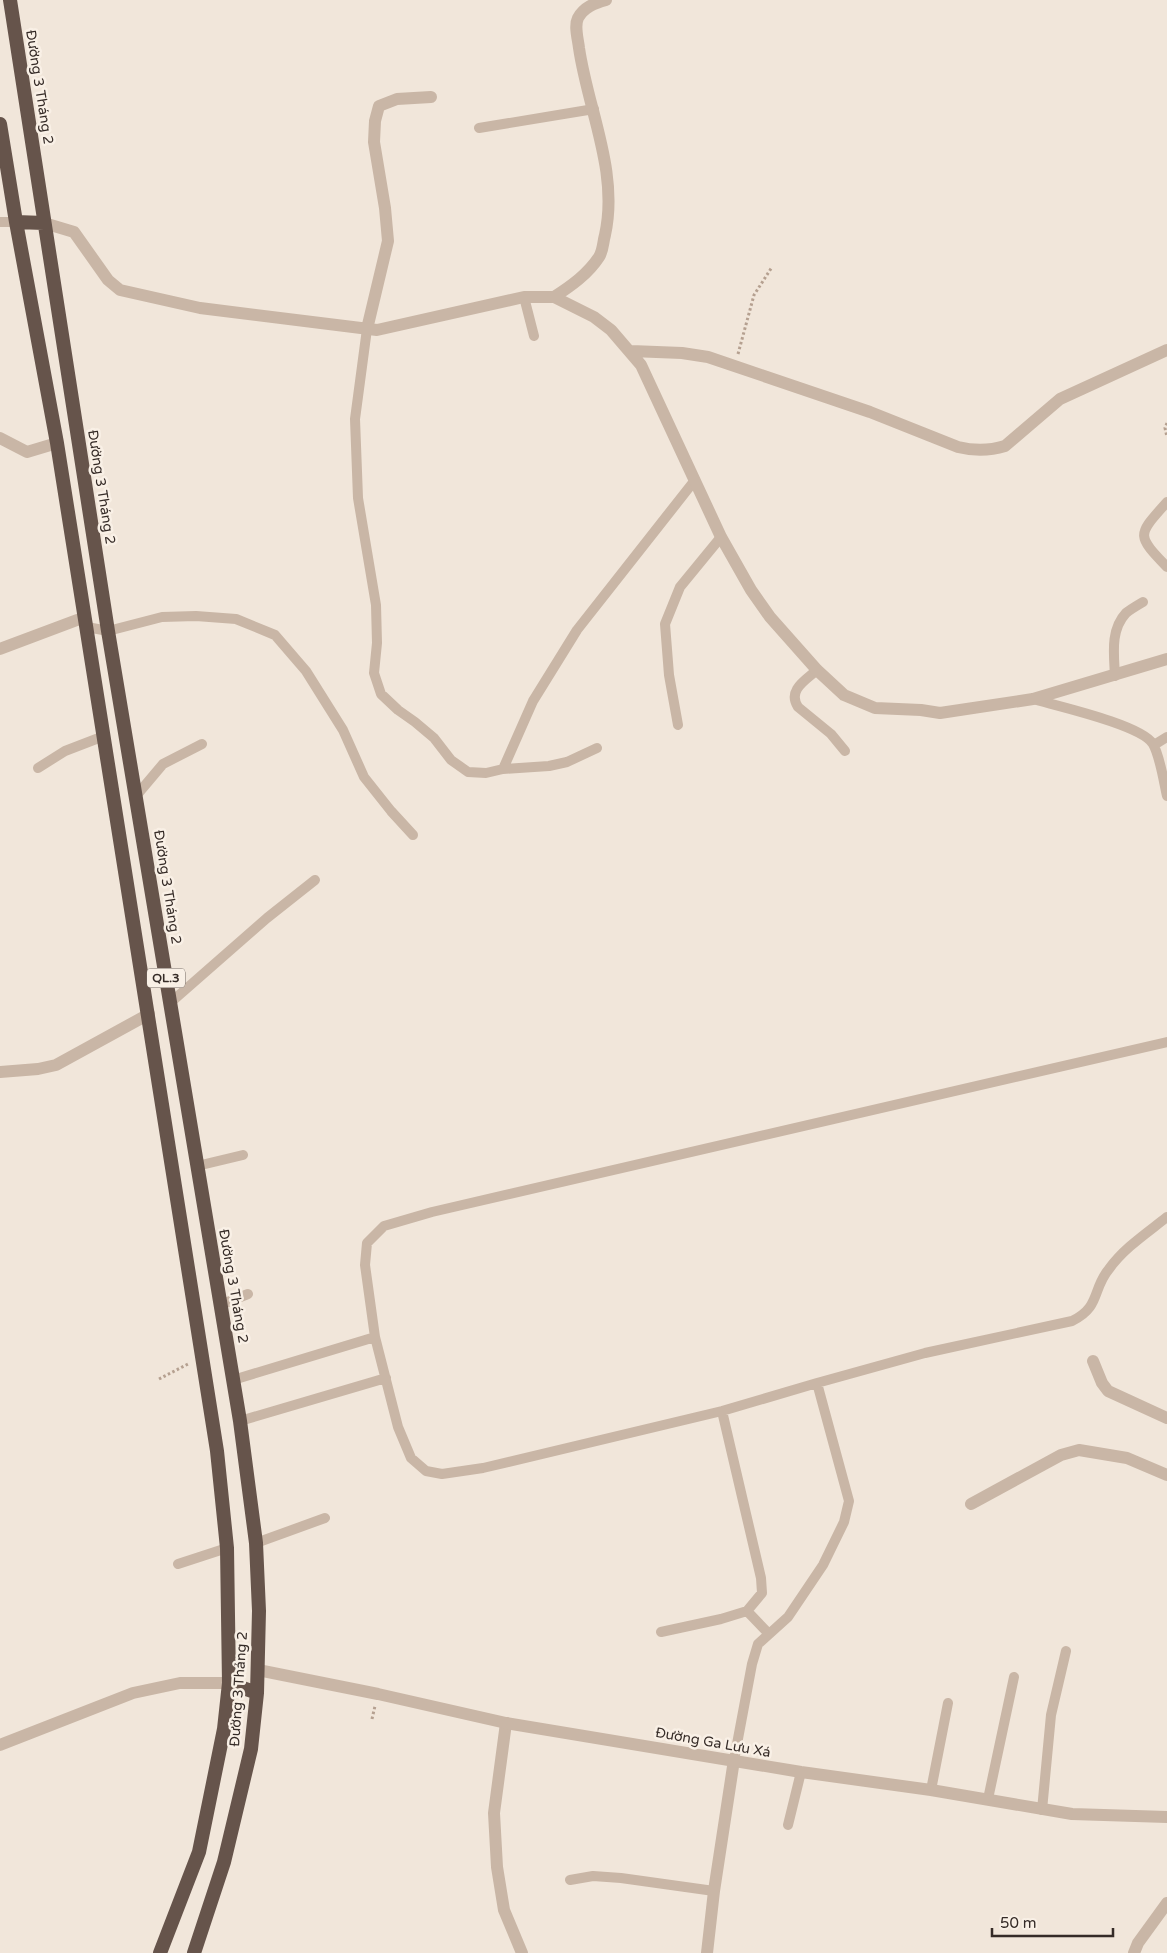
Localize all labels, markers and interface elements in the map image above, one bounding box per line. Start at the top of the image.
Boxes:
street label: Đường 3 Tháng 2 [22,29,57,146]
street label: Đường 3 Tháng 2 [84,429,119,546]
street label: Đường 3 Tháng 2 [150,829,185,946]
road number: QL.3 [147,968,185,988]
street label: Đường 3 Tháng 2 [215,1228,252,1345]
street label: Đường 3 Tháng 2 [226,1631,251,1747]
street label: Đường Ga Lưu Xá [654,1724,772,1761]
scale bar [992,1906,1113,1938]
text: 50 m [1000,1914,1037,1932]

